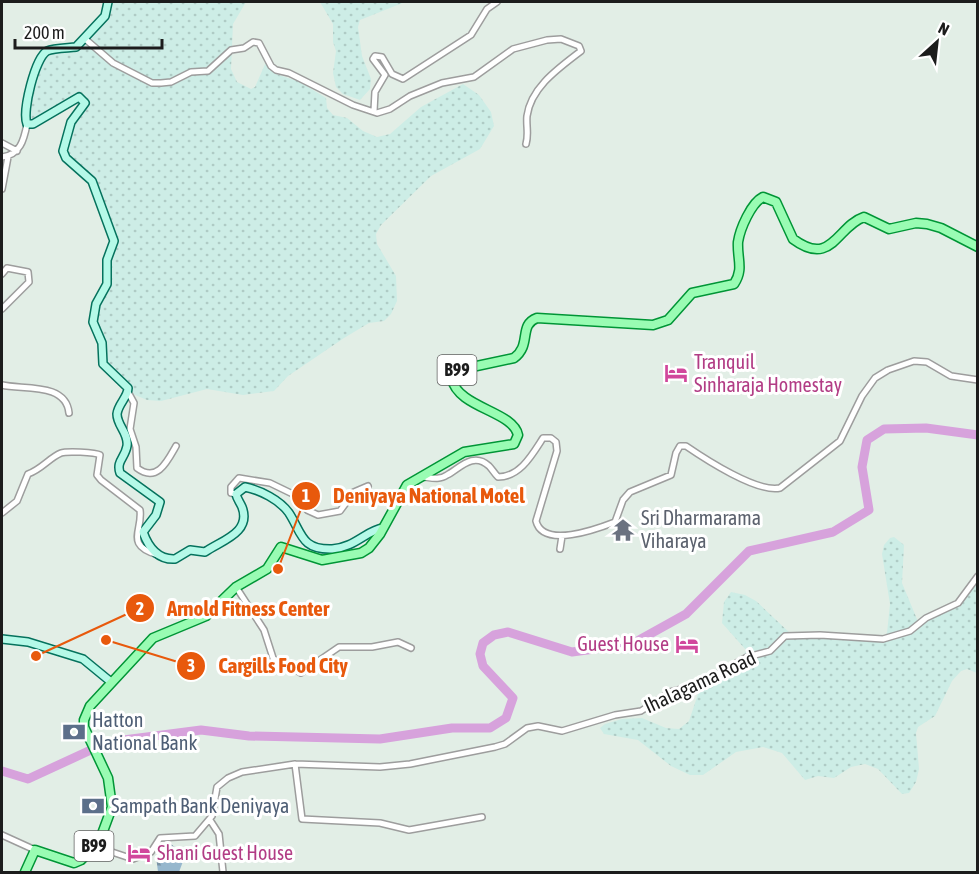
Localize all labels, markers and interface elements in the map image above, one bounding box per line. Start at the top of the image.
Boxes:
scale bar [15,12,162,50]
north arrow [907,12,967,72]
text: N [936,18,952,39]
text: 200 m [24,22,65,43]
place label: Tranquil Sinharaja Homestay [694,350,842,396]
road number: B99 [438,355,476,385]
hotel icon: Tranquil Sinharaja Homestay [663,360,689,386]
callout: Deniyaya National Motel [291,476,536,515]
text: Deniyaya National Motel [333,483,525,507]
text: 1 [302,485,310,506]
place label: Sri Dharmarama Viharaya [641,506,761,552]
temple icon: Sri Dharmarama Viharaya [610,517,636,543]
callout: Arnold Fitness Center [125,589,341,628]
text: Arnold Fitness Center [166,596,330,620]
text: 2 [136,598,144,619]
hotel icon: Guest House [674,631,700,657]
place label: Guest House [577,632,669,655]
callout: Cargills Food City [176,646,360,685]
street label: Ihalagama Road [640,646,759,718]
text: Cargills Food City [218,653,348,677]
text: 3 [187,655,195,676]
place label: Hatton National Bank [92,708,197,754]
bank icon: Hatton National Bank [61,719,87,745]
bank icon: Sampath Bank Deniyaya [80,793,106,819]
place label: Sampath Bank Deniyaya [111,794,289,817]
road number: B99 [74,831,113,861]
hotel icon: Shani Guest House [126,840,152,866]
place label: Shani Guest House [157,841,293,864]

